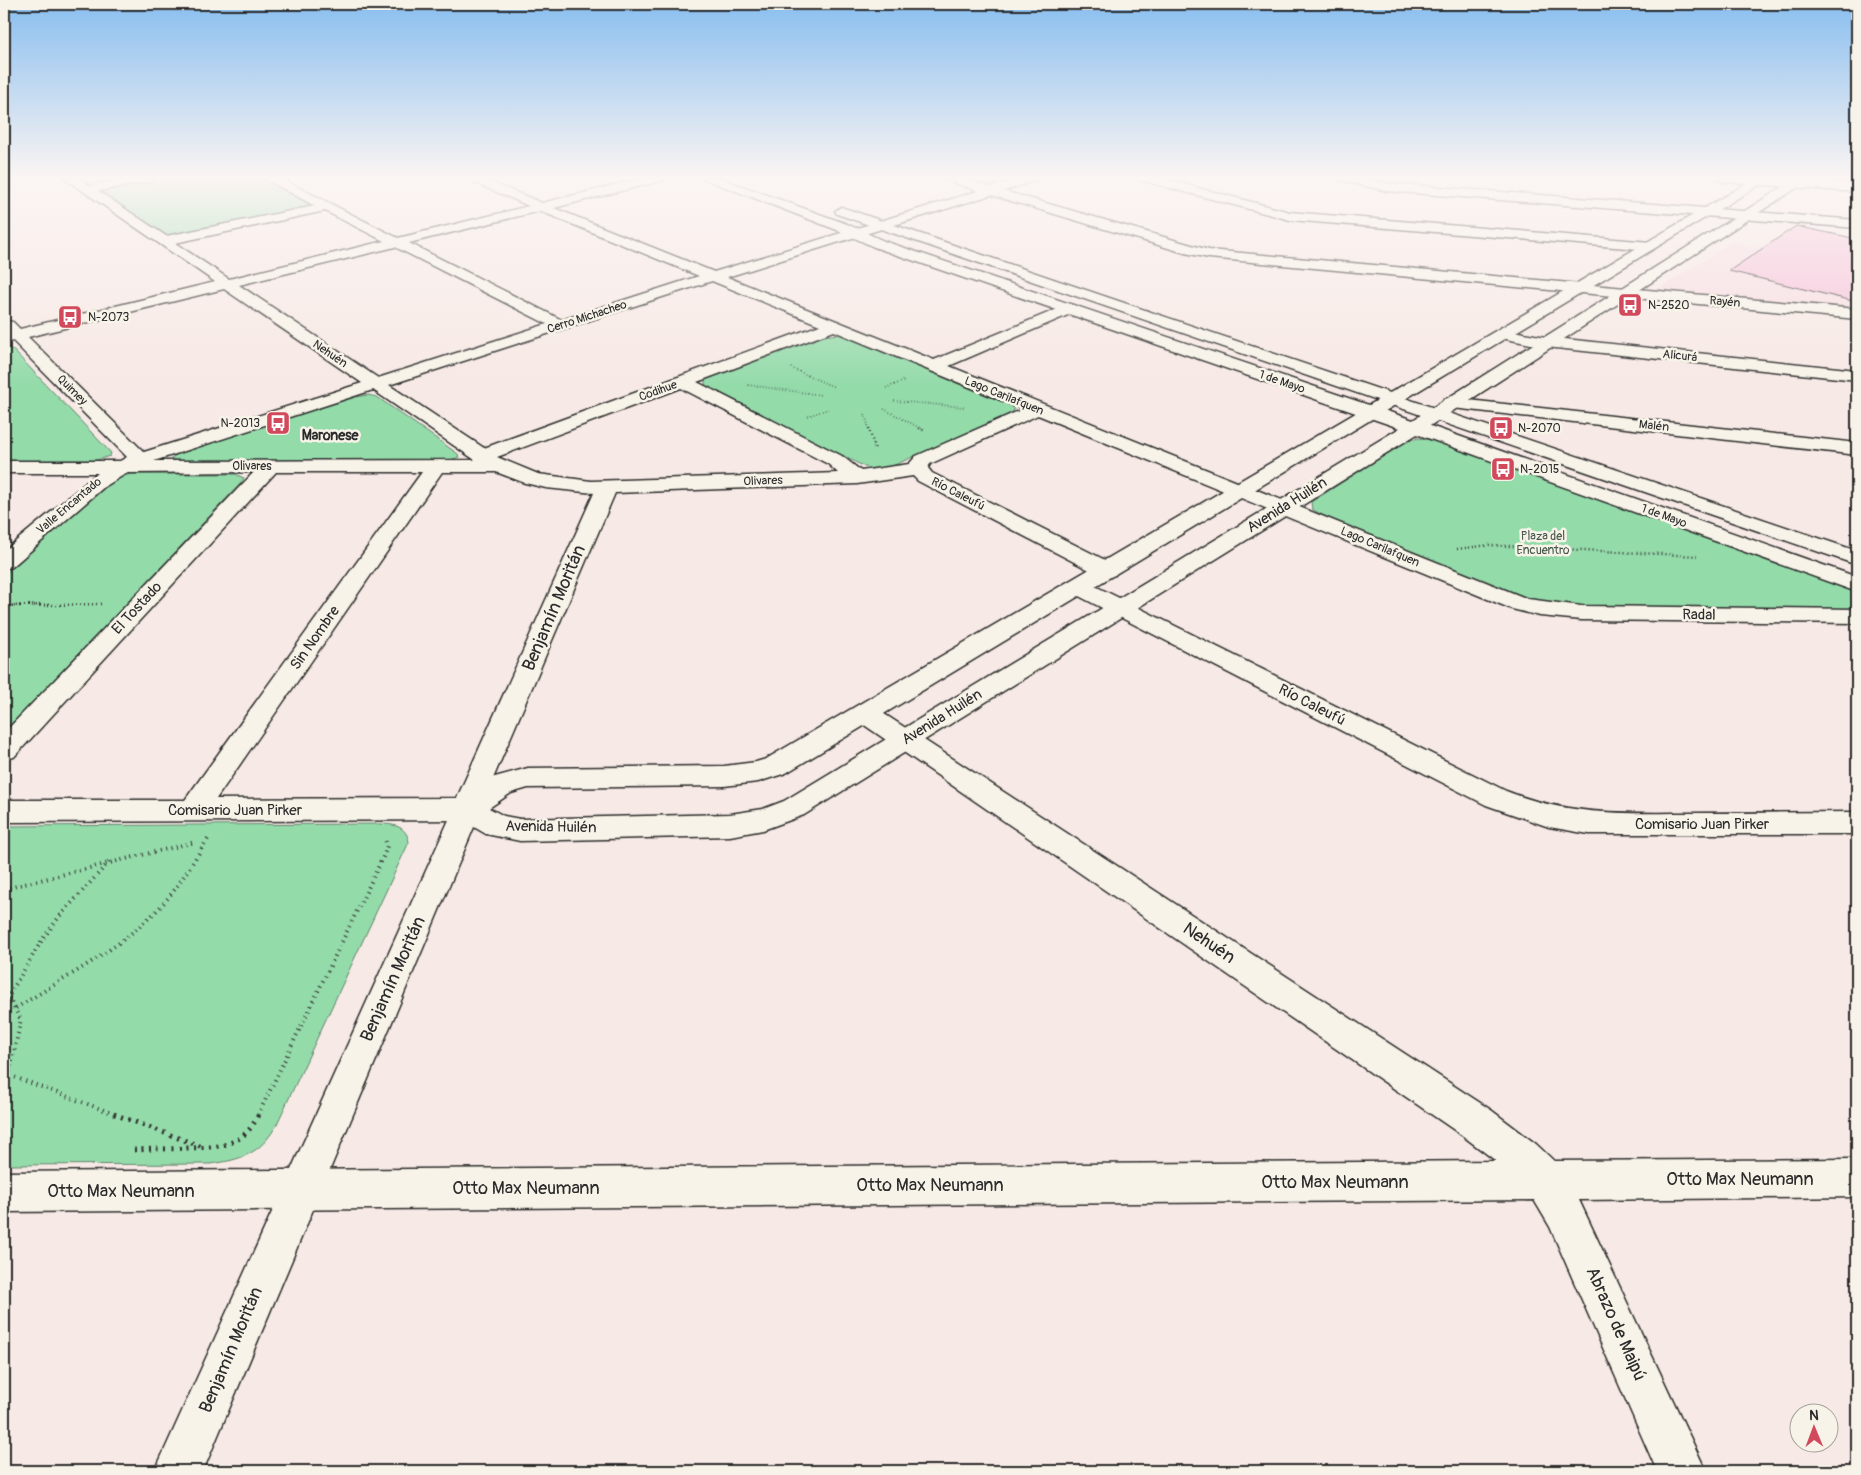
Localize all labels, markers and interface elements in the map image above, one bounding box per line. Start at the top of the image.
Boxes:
bus stop icon: N-2520 [1617,292,1643,318]
street label: Rayén [1709,293,1741,311]
street label: Cerro Michacheo [545,297,629,337]
place label: N-2520 [1648,298,1689,313]
bus stop icon: N-2073 [57,304,83,330]
place label: N-2073 [88,310,129,325]
street label: Nehuén [310,337,350,371]
street label: Alicurá [1662,347,1698,365]
street label: 1 de Mayo [1257,367,1307,397]
street label: Quimey [54,372,90,408]
street label: Lago Carilafquen [962,373,1046,419]
street label: Codihue [637,377,679,405]
bus stop icon: N-2013 [265,410,291,436]
bus stop icon: N-2070 [1488,415,1514,441]
place label: N-2013 [220,416,260,431]
street label: Malén [1638,417,1670,435]
place label: N-2070 [1518,421,1561,436]
district label: Maronese [302,427,359,444]
bus stop icon: N-2015 [1490,456,1516,482]
street label: Olivares [232,459,272,474]
place label: N-2015 [1520,462,1559,477]
street label: Olivares [743,473,784,489]
street label: Avenida Huilén [1243,473,1331,537]
street label: Valle Encantado [33,474,105,538]
street label: Río Caleufú [929,474,987,514]
street label: 1 de Mayo [1639,501,1689,531]
street label: Lago Carilafquen [1338,524,1422,570]
park label: Plaza del Encuentro [1517,529,1570,558]
street label: Benjamín Moritán [517,542,591,674]
street label: El Tostado [108,578,166,638]
street label: Sin Nombre [286,602,344,674]
street label: Radal [1682,605,1716,625]
street label: Río Caleufú [1275,680,1349,730]
street label: Avenida Huilén [898,685,986,749]
street label: Comisario Juan Pirker [168,801,303,820]
street label: Comisario Juan Pirker [1635,815,1770,834]
street label: Avenida Huilén [505,817,597,837]
street label: Benjamín Moritán [355,913,431,1045]
street label: Nehuén [1178,917,1240,969]
street label: Otto Max Neumann [1666,1168,1814,1191]
street label: Otto Max Neumann [1261,1171,1409,1194]
street label: Otto Max Neumann [856,1174,1004,1197]
street label: Otto Max Neumann [452,1177,600,1200]
street label: Otto Max Neumann [47,1180,195,1203]
street label: Abrazo de Maipú [1581,1263,1651,1385]
street label: Benjamín Moritán [194,1284,268,1416]
north arrow [1788,1402,1838,1452]
text: N [1809,1407,1819,1424]

